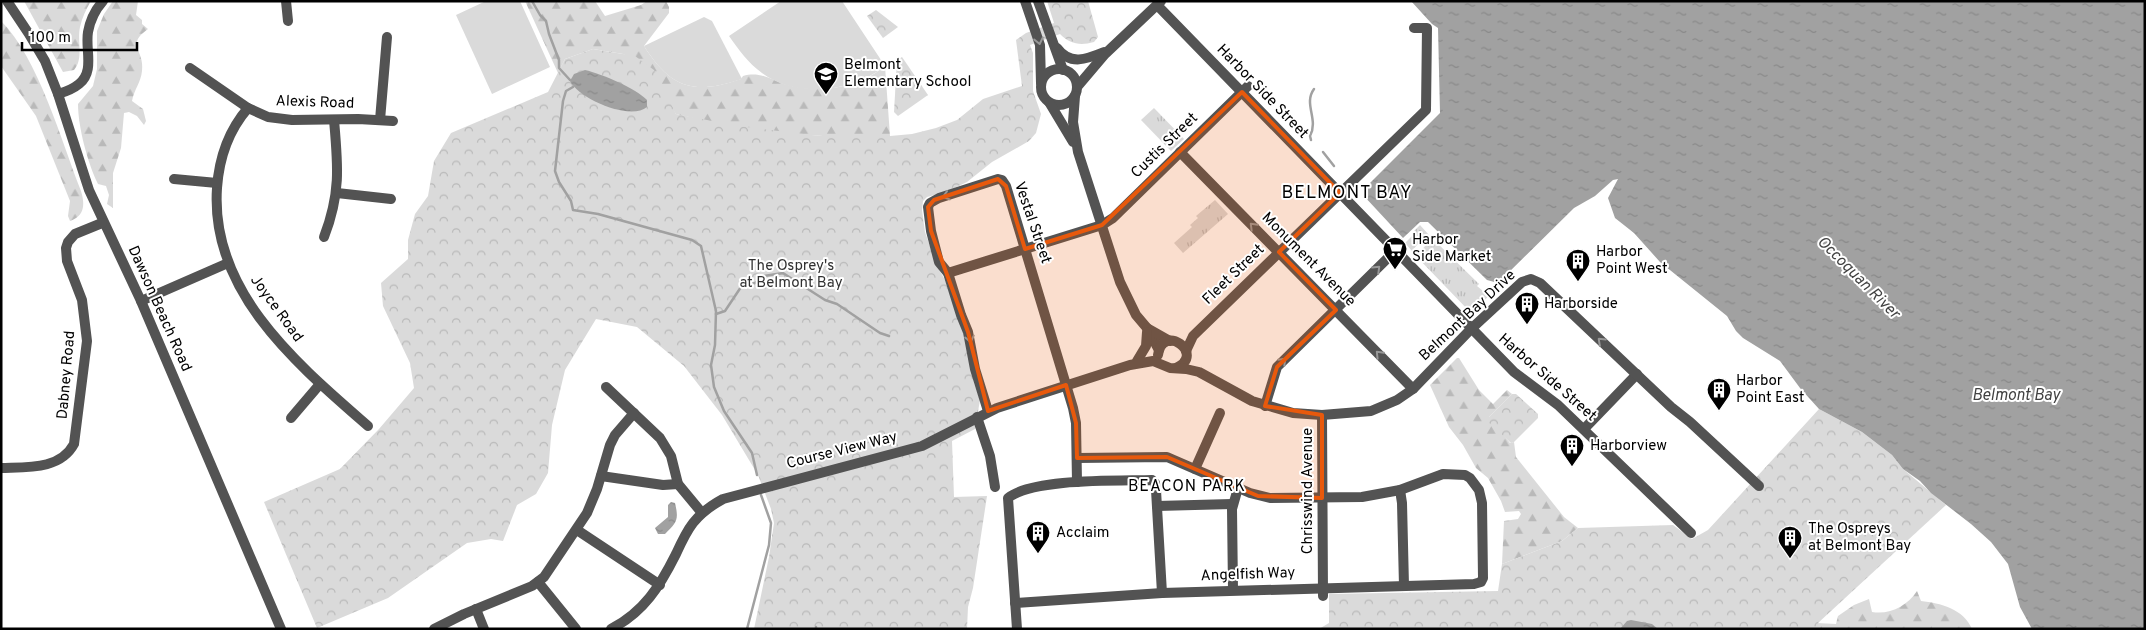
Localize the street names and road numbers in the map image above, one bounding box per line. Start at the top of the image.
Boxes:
street label: Harbor Side Street [1212,41,1312,143]
street label: Alexis Road [275,92,355,114]
street label: Custis Street [1127,109,1203,183]
street label: Vestal Street [1009,180,1055,266]
street label: Monument Avenue [1257,209,1359,311]
street label: Fleet Street [1199,241,1269,309]
street label: Dawson Beach Road [123,243,195,375]
street label: Belmont Bay Drive [1416,266,1520,366]
street label: Joyce Road [245,272,307,346]
street label: Dabney Road [54,330,80,420]
street label: Harbor Side Street [1494,330,1600,426]
street label: Course View Way [785,428,900,474]
street label: Chrisswind Avenue [1299,428,1318,554]
street label: Angelfish Way [1200,564,1296,586]

